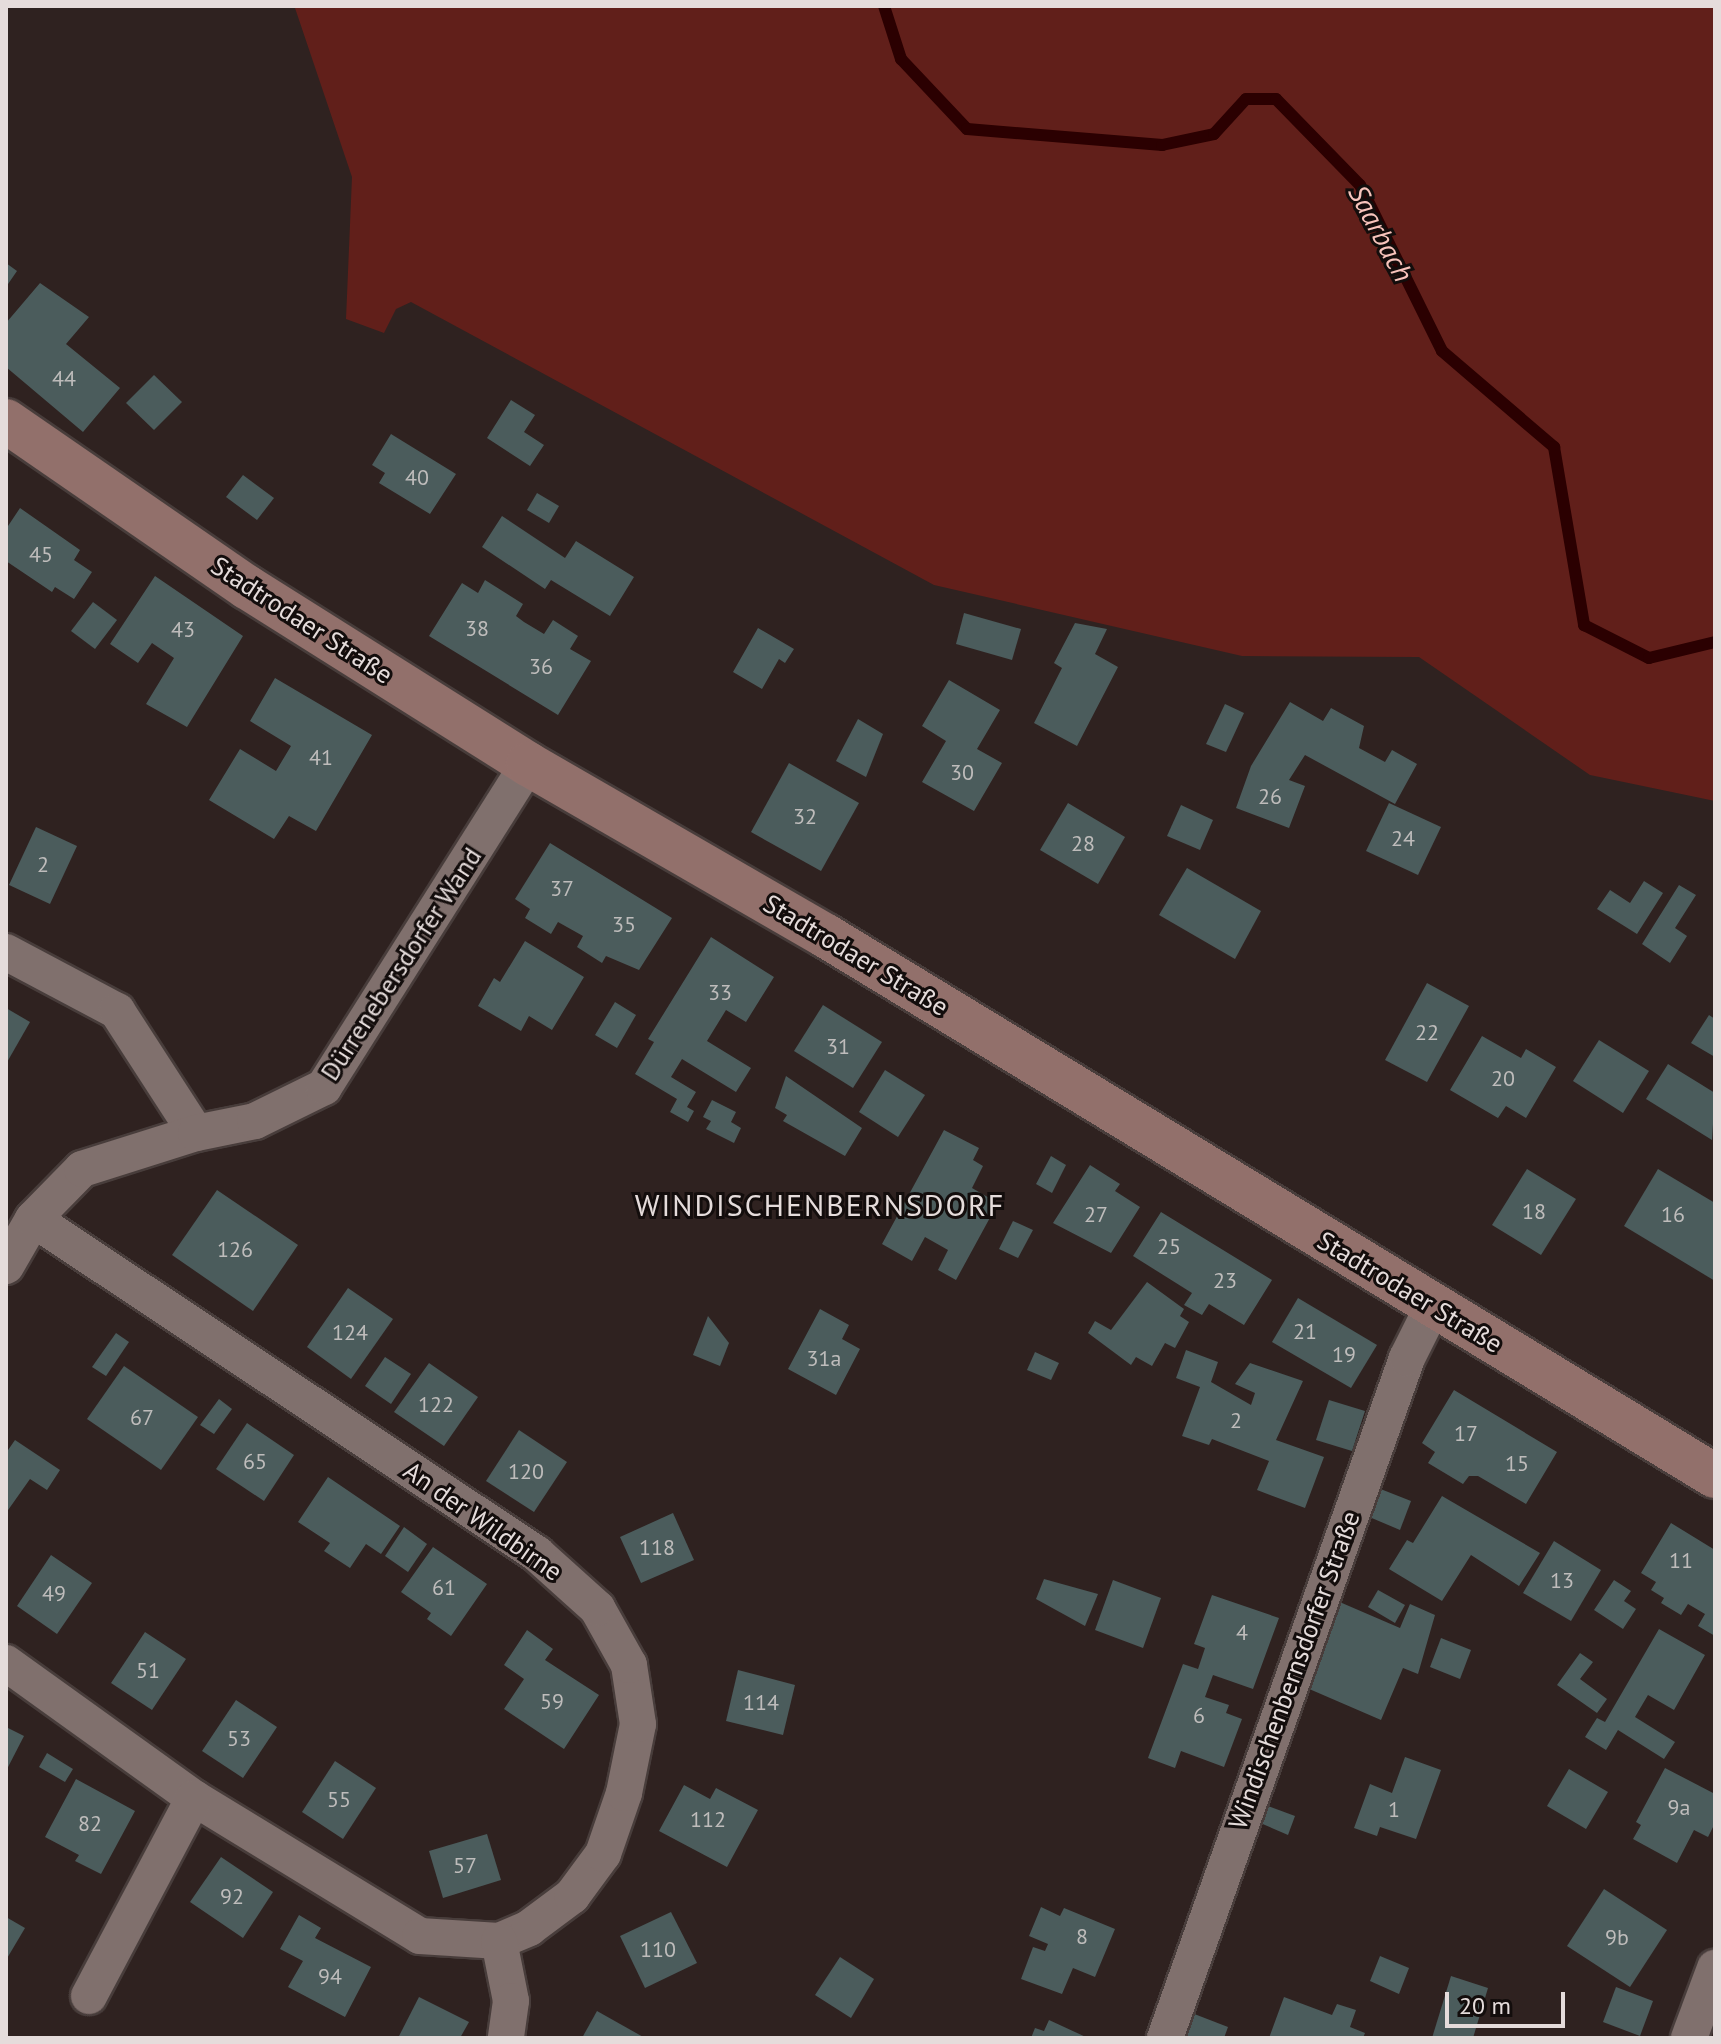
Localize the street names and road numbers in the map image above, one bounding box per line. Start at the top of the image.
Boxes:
street label: Stadtrodaer Straße [205,550,399,690]
street label: Dürrenebersdorfer Wand [314,842,488,1086]
street label: Stadtrodaer Straße [758,888,954,1022]
street label: Stadtrodaer Straße [1312,1225,1508,1359]
street label: An der Wildbirne [398,1455,568,1587]
street label: Windischenbernsdorfer Straße [1222,1507,1366,1833]

